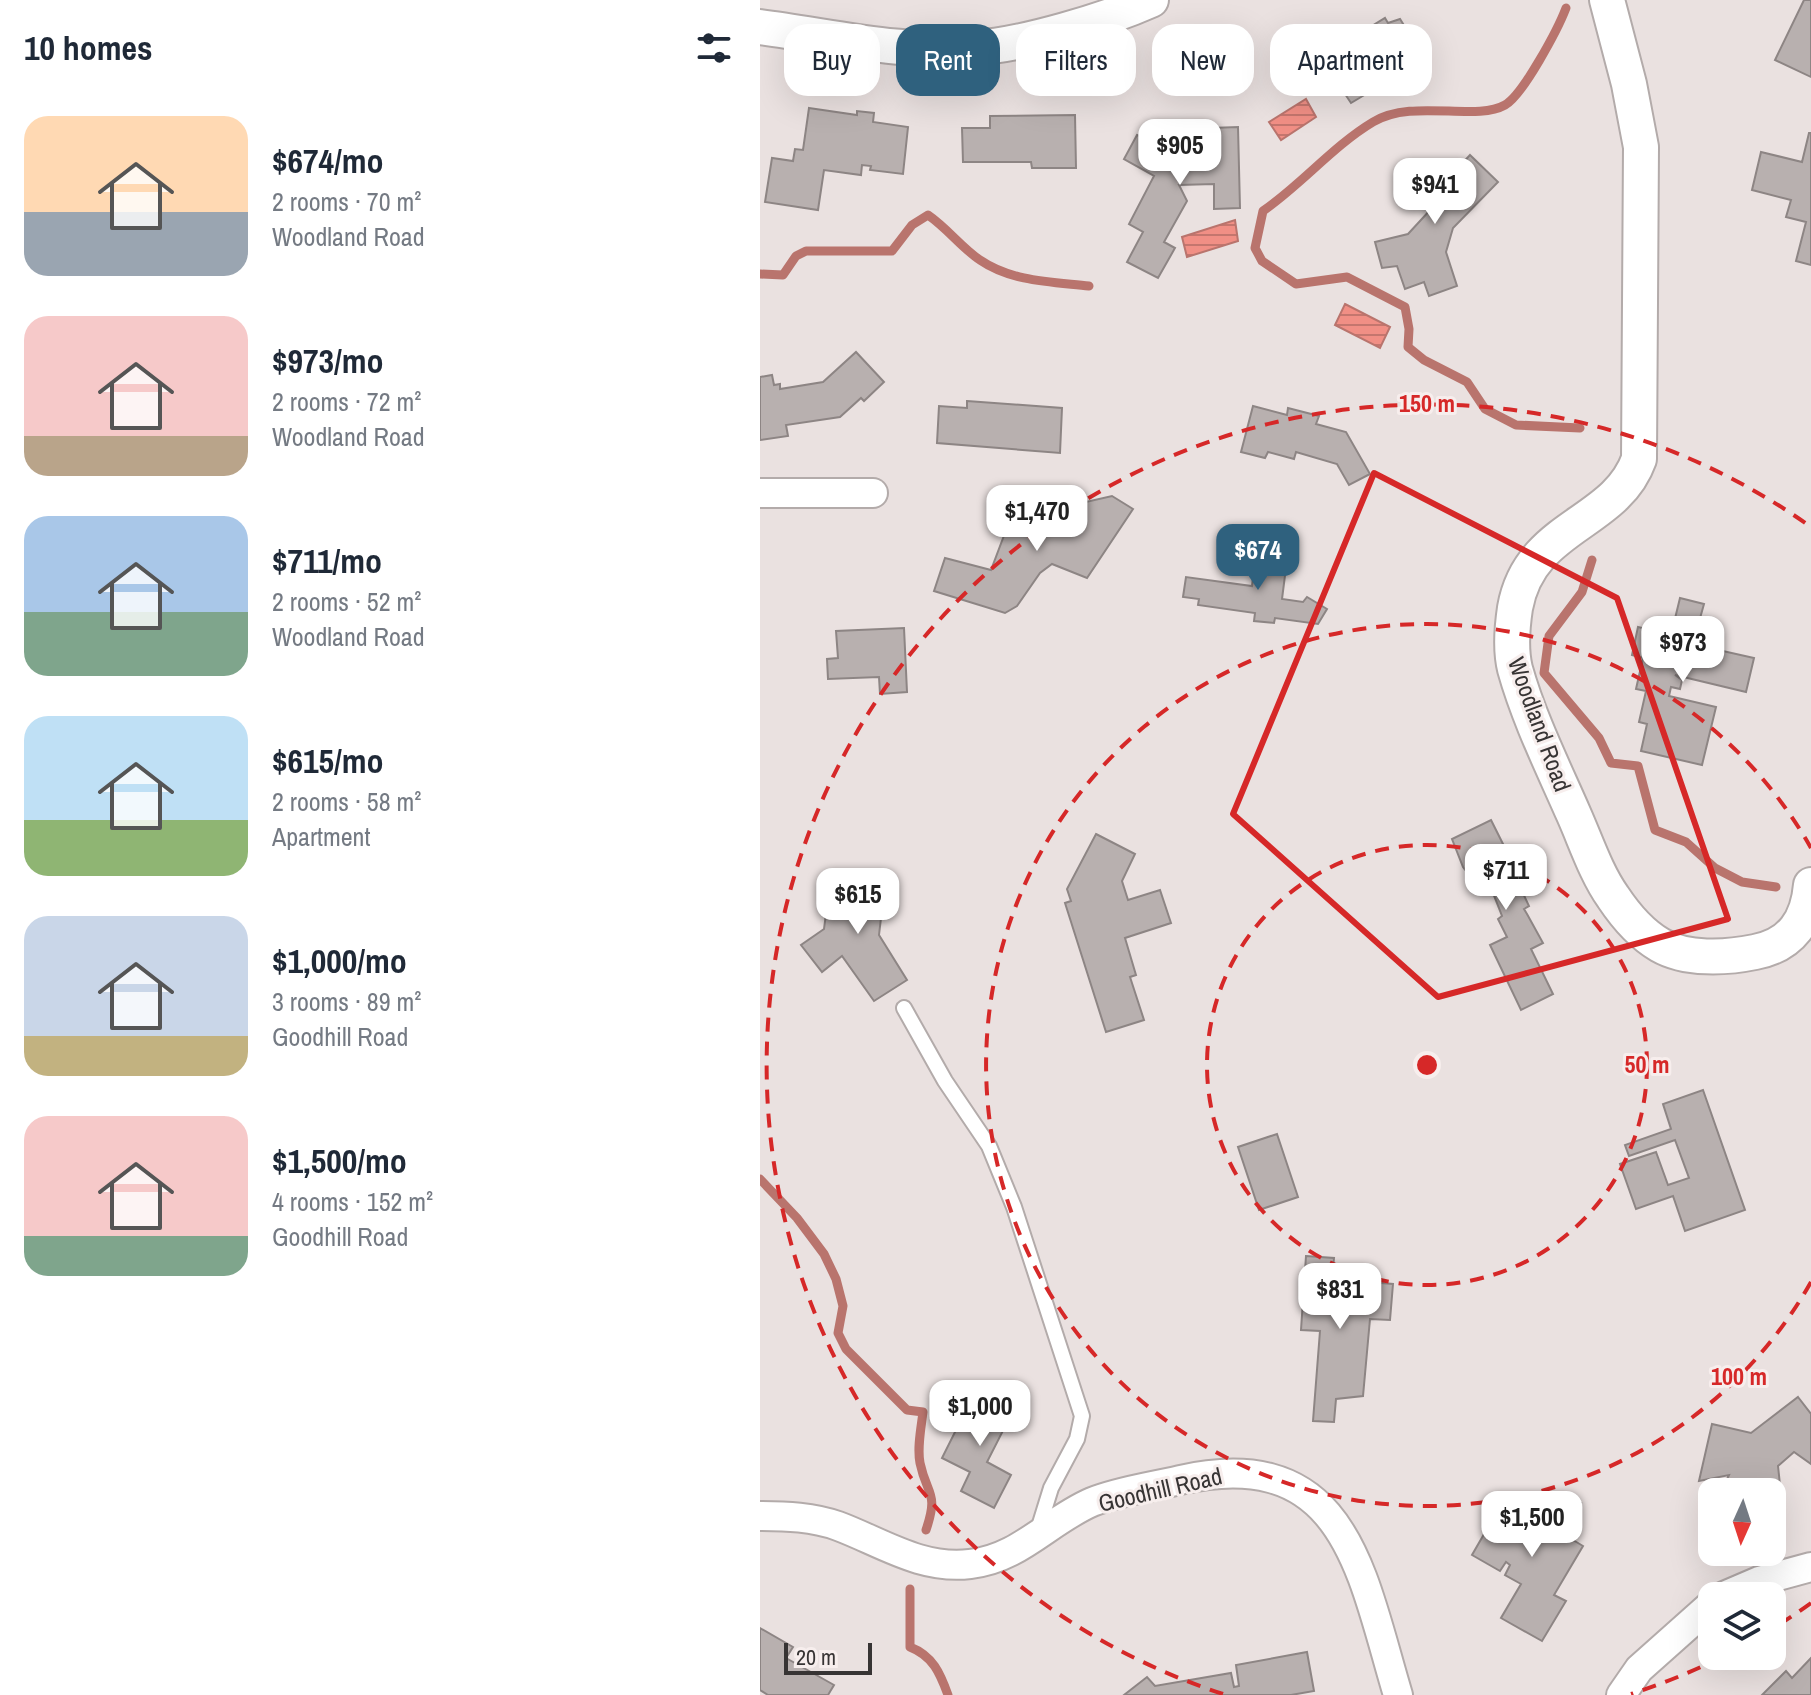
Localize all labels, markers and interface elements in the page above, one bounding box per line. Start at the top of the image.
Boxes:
chip: Buy [784,24,880,96]
chip: Rent [896,24,1000,96]
chip: Filters [1016,24,1136,96]
chip: New [1152,24,1254,96]
chip: Apartment [1270,24,1432,96]
text: 10 homes [24,25,153,71]
icon: filters [692,26,736,70]
pin: $905 [1133,119,1227,187]
text: $905 [1156,127,1204,162]
text: $674/mo [272,138,384,184]
icon: home [88,148,184,244]
pin: $941 [1388,158,1482,226]
text: $941 [1411,166,1459,201]
text: 2 rooms · 70 m² [272,184,421,219]
text: Woodland Road [272,219,425,254]
text: $973/mo [272,338,384,384]
icon: home [88,348,184,444]
text: 2 rooms · 72 m² [272,384,421,419]
text: 150 m [1399,387,1455,419]
text: Woodland Road [272,419,425,454]
pin: $1,470 [972,485,1102,553]
text: $1,470 [1004,493,1070,528]
pin: $674 [1211,524,1305,592]
text: $674 [1234,532,1282,567]
text: $711/mo [272,538,382,584]
icon: home [88,548,184,644]
text: 2 rooms · 52 m² [272,584,421,619]
pin: $973 [1636,616,1730,684]
text: Woodland Road [272,619,425,654]
text: $973 [1659,624,1707,659]
street label: Woodland Road [1501,652,1579,796]
text: $615/mo [272,738,384,784]
icon: home [88,748,184,844]
text: 2 rooms · 58 m² [272,784,421,819]
text: Apartment [272,819,370,854]
pin: $711 [1459,844,1553,912]
text: $711 [1483,852,1529,887]
pin: $615 [811,868,905,936]
text: $615 [834,876,882,911]
text: $1,000/mo [272,938,407,984]
icon: home [88,948,184,1044]
text: 3 rooms · 89 m² [272,984,421,1019]
text: Goodhill Road [272,1019,408,1054]
text: 50 m [1625,1048,1669,1080]
centre of rings [1413,1051,1441,1079]
text: $1,500/mo [272,1138,407,1184]
icon: home [88,1148,184,1244]
text: 4 rooms · 152 m² [272,1184,433,1219]
text: Goodhill Road [272,1219,408,1254]
pin: $831 [1293,1263,1387,1331]
text: $831 [1316,1271,1364,1306]
text: 100 m [1711,1360,1767,1392]
pin: $1,000 [915,1380,1045,1448]
text: $1,000 [947,1388,1013,1423]
street label: Goodhill Road [1095,1459,1225,1519]
north arrow [1698,1478,1786,1566]
map controls [1698,1478,1786,1670]
pin: $1,500 [1467,1491,1597,1559]
text: $1,500 [1499,1499,1565,1534]
button: layers [1698,1582,1786,1670]
scale bar [784,1639,872,1675]
text: 20 m [796,1642,836,1672]

